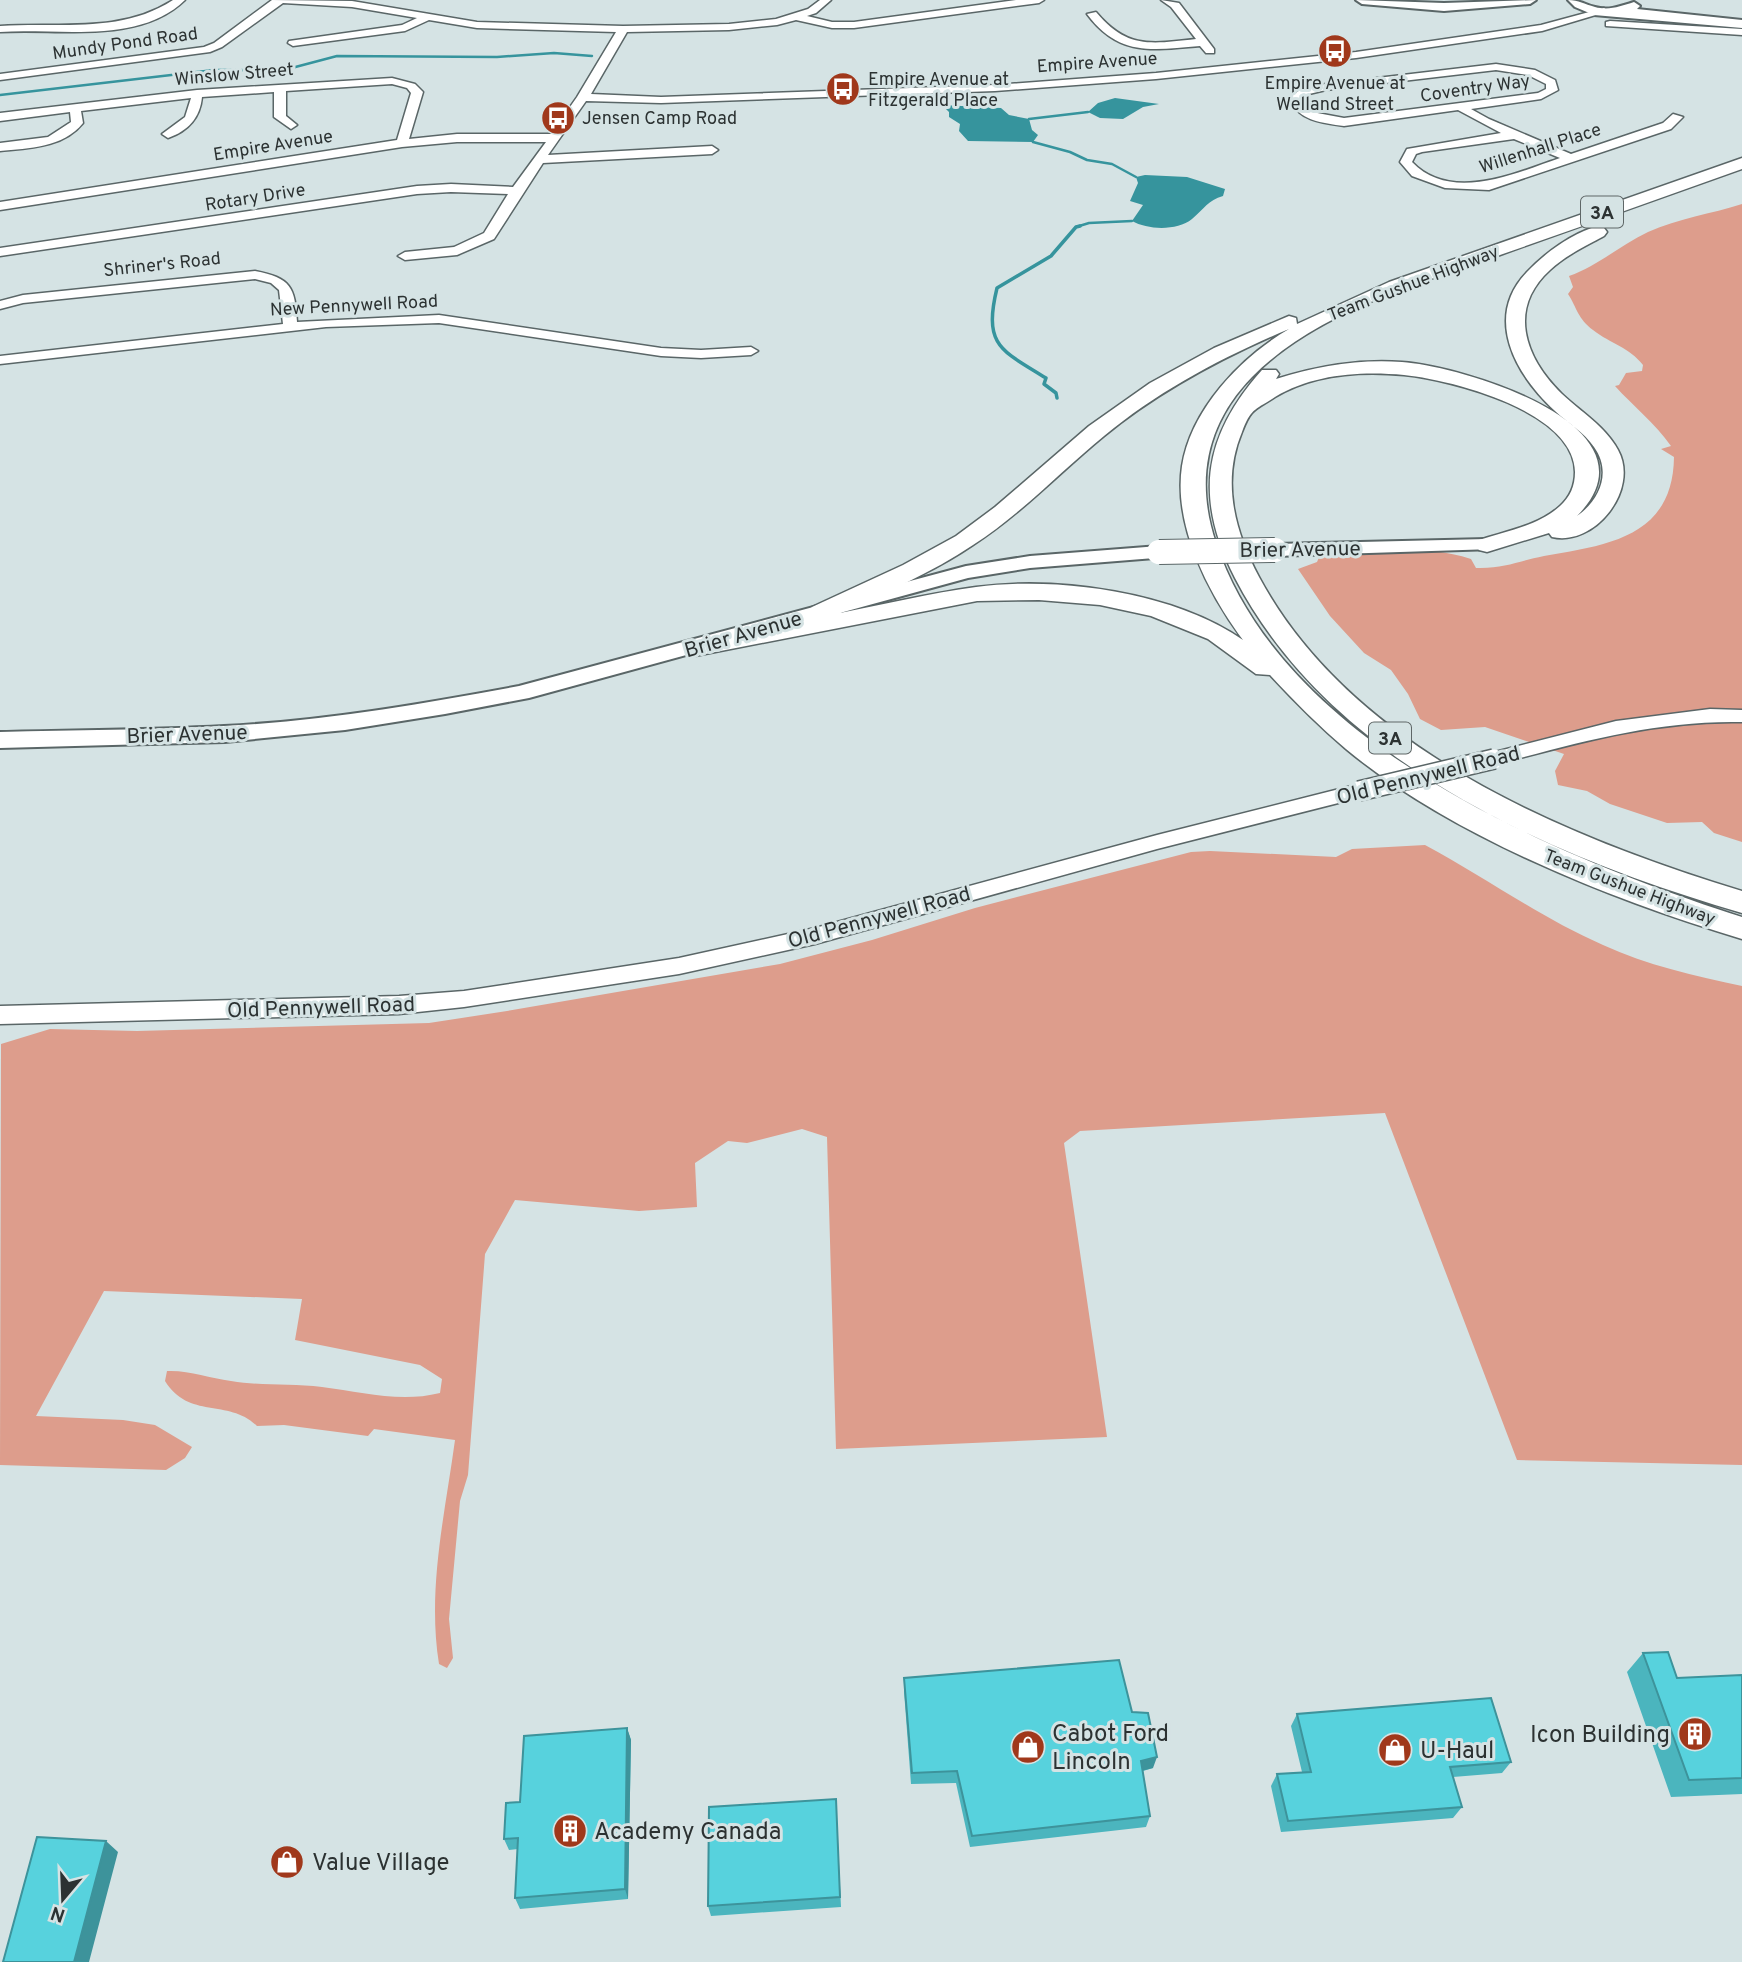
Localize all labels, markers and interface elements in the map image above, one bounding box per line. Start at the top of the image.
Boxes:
street label: Mundy Pond Road [51,23,199,66]
bus stop icon: Empire Avenue at Welland Street [1316,32,1354,70]
street label: Empire Avenue [1036,48,1158,79]
street label: Winslow Street [174,59,295,92]
place label: Empire Avenue at Fitzgerald Place [868,69,1009,113]
bus stop icon: Empire Avenue at Fitzgerald Place [824,70,862,108]
street label: Coventry Way [1419,70,1532,109]
place label: Empire Avenue at Welland Street [1264,73,1406,117]
bus stop icon: Jensen Camp Road [539,99,577,137]
place label: Jensen Camp Road [582,108,737,131]
street label: Willenhall Place [1476,119,1604,180]
street label: Empire Avenue [212,126,335,167]
street label: Rotary Drive [203,179,307,218]
road number: 3A [1581,196,1623,228]
street label: Team Gushue Highway [1325,241,1502,328]
street label: Shriner's Road [102,248,222,283]
street label: New Pennywell Road [269,291,439,322]
street label: Brier Avenue [1239,536,1361,565]
street label: Brier Avenue [681,606,805,665]
street label: Brier Avenue [126,720,248,751]
road number: 3A [1369,722,1411,754]
street label: Old Pennywell Road [1334,741,1523,812]
street label: Team Gushue Highway [1541,845,1718,932]
street label: Old Pennywell Road [785,881,974,956]
street label: Old Pennywell Road [227,992,415,1025]
building icon: Icon Building [1676,1715,1714,1753]
place label: Cabot Ford Lincoln [1052,1720,1169,1778]
place label: Icon Building [1530,1721,1670,1751]
shop icon: Cabot Ford Lincoln [1009,1728,1047,1766]
shop icon: U-Haul [1376,1731,1414,1769]
place label: U-Haul [1420,1737,1494,1767]
building icon: Academy Canada [551,1812,589,1850]
place label: Academy Canada [594,1818,781,1848]
shop icon: Value Village [268,1843,306,1881]
place label: Value Village [312,1849,449,1879]
north arrow [28,1864,98,1934]
text: N [48,1900,68,1927]

